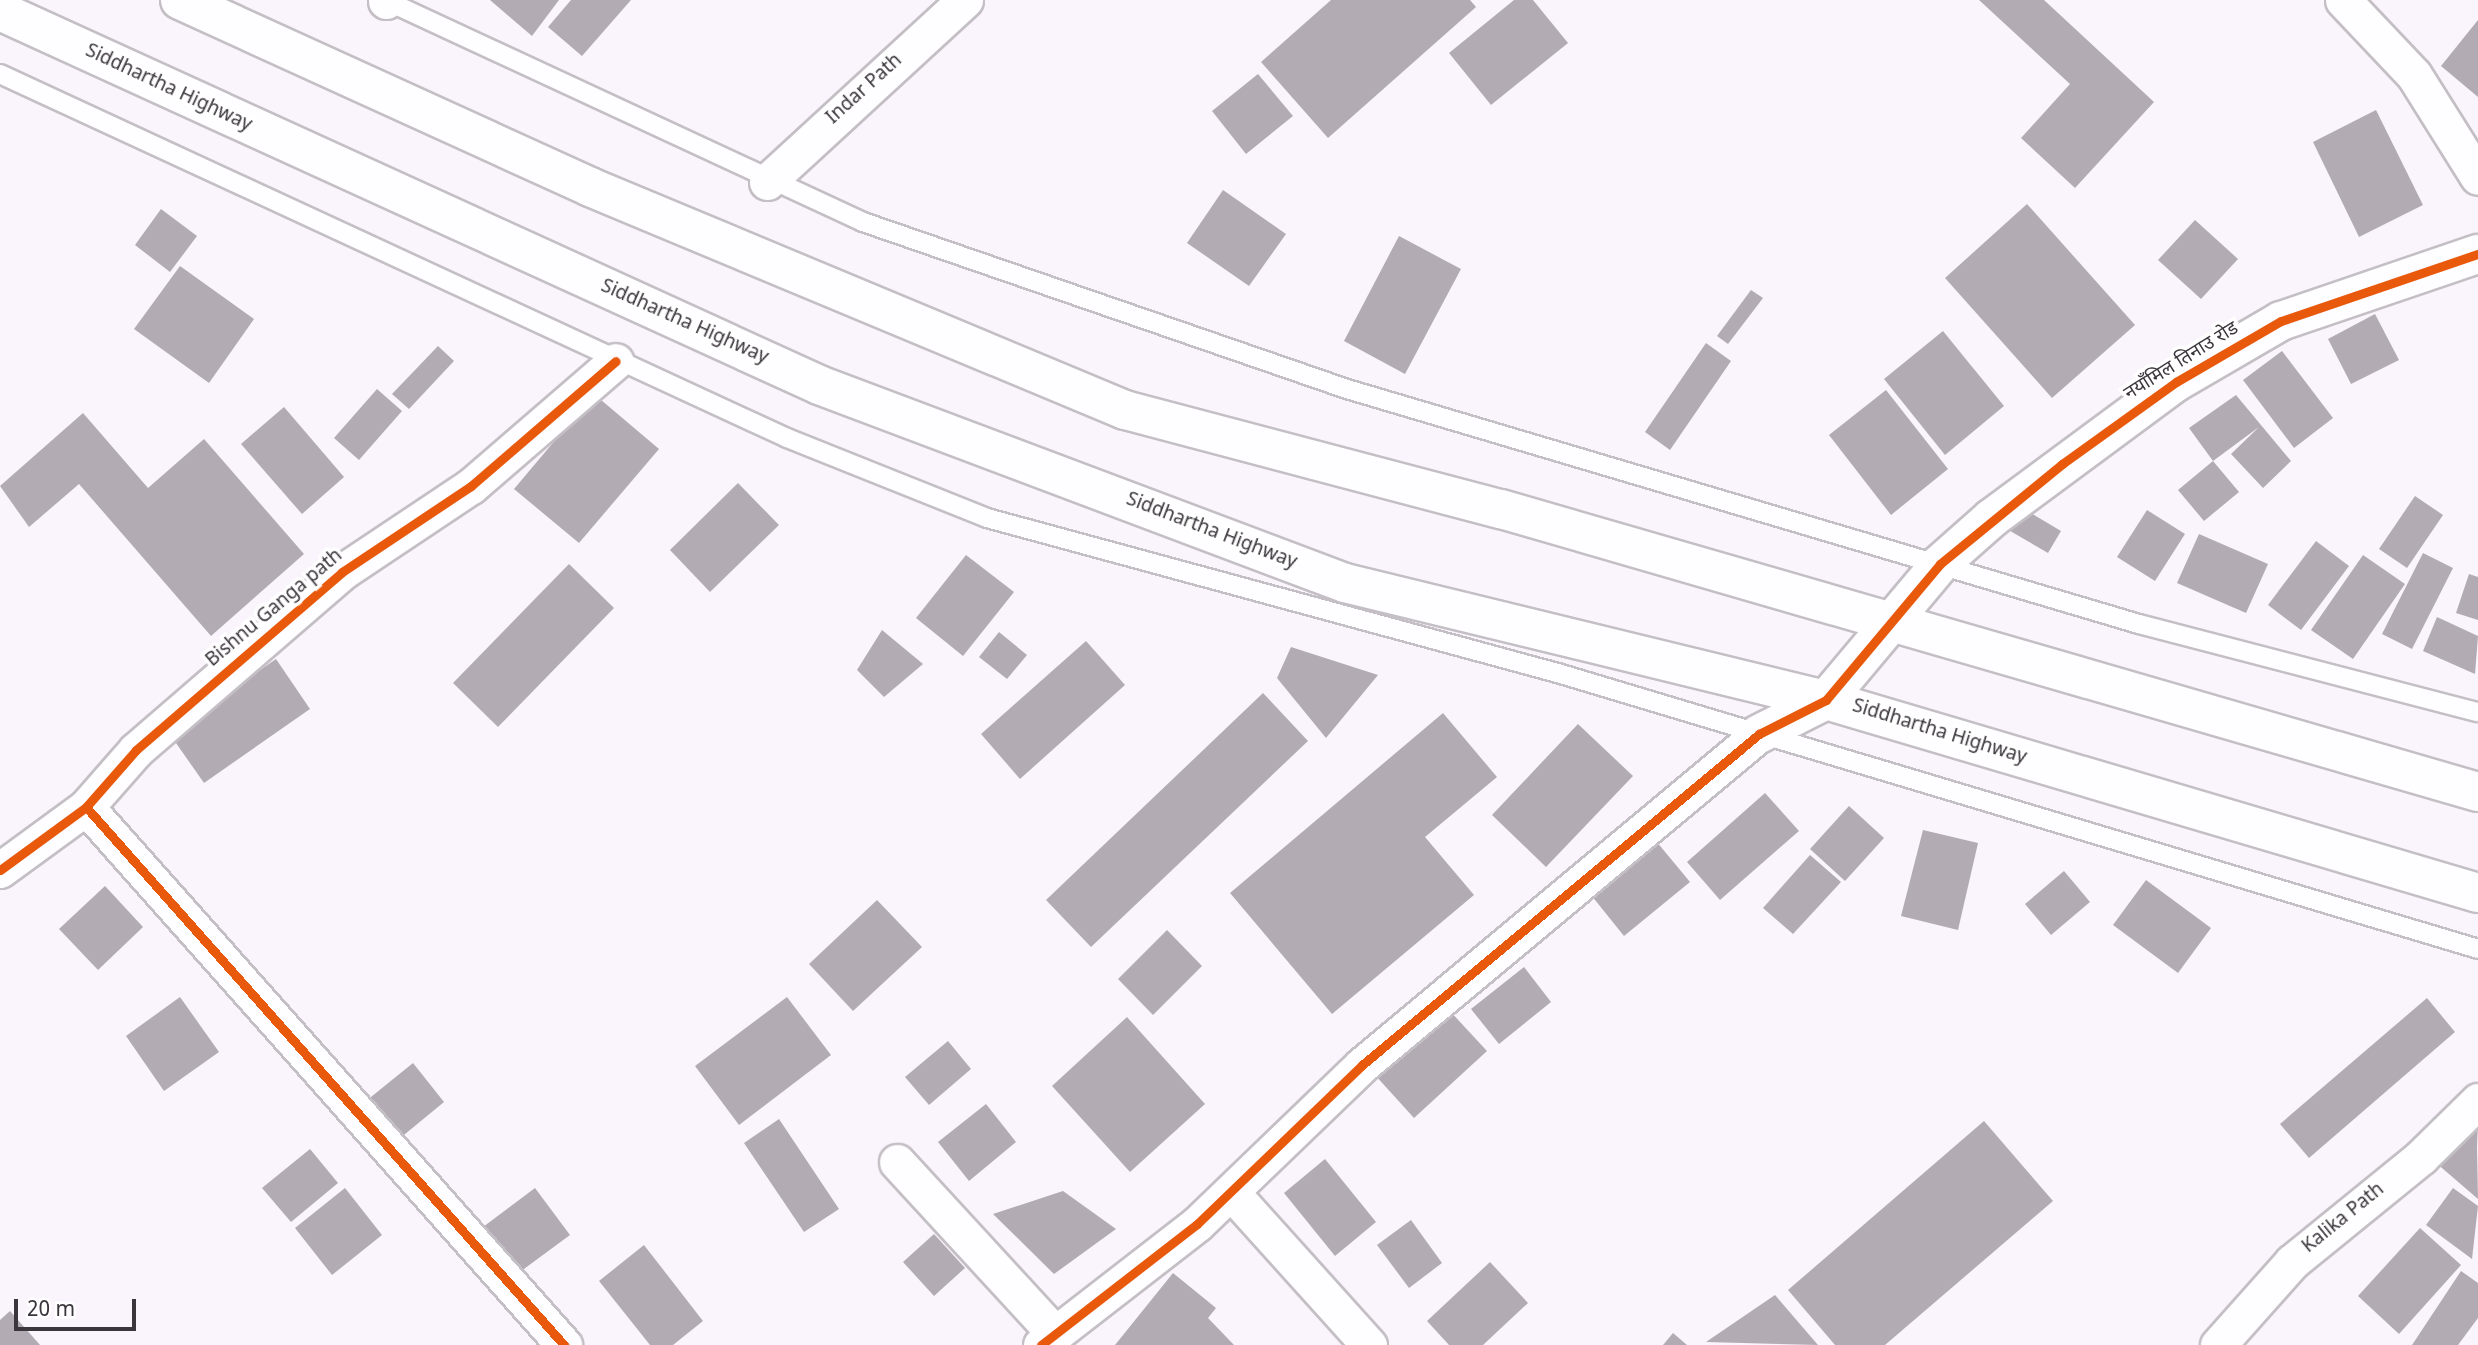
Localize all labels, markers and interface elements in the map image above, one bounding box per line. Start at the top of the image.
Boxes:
street label: Siddhartha Highway [81,40,255,138]
street label: Indar Path [822,50,908,130]
street label: Siddhartha Highway [597,276,771,370]
street label: नयाँमिल तिनाउ रोड [2121,318,2243,406]
street label: Siddhartha Highway [1122,489,1300,575]
street label: Bishnu Ganga path [202,545,348,673]
street label: Siddhartha Highway [1849,696,2029,770]
street label: Kalika Path [2298,1179,2390,1259]
scale bar [18,1286,140,1330]
text: 20 m [27,1297,75,1325]

